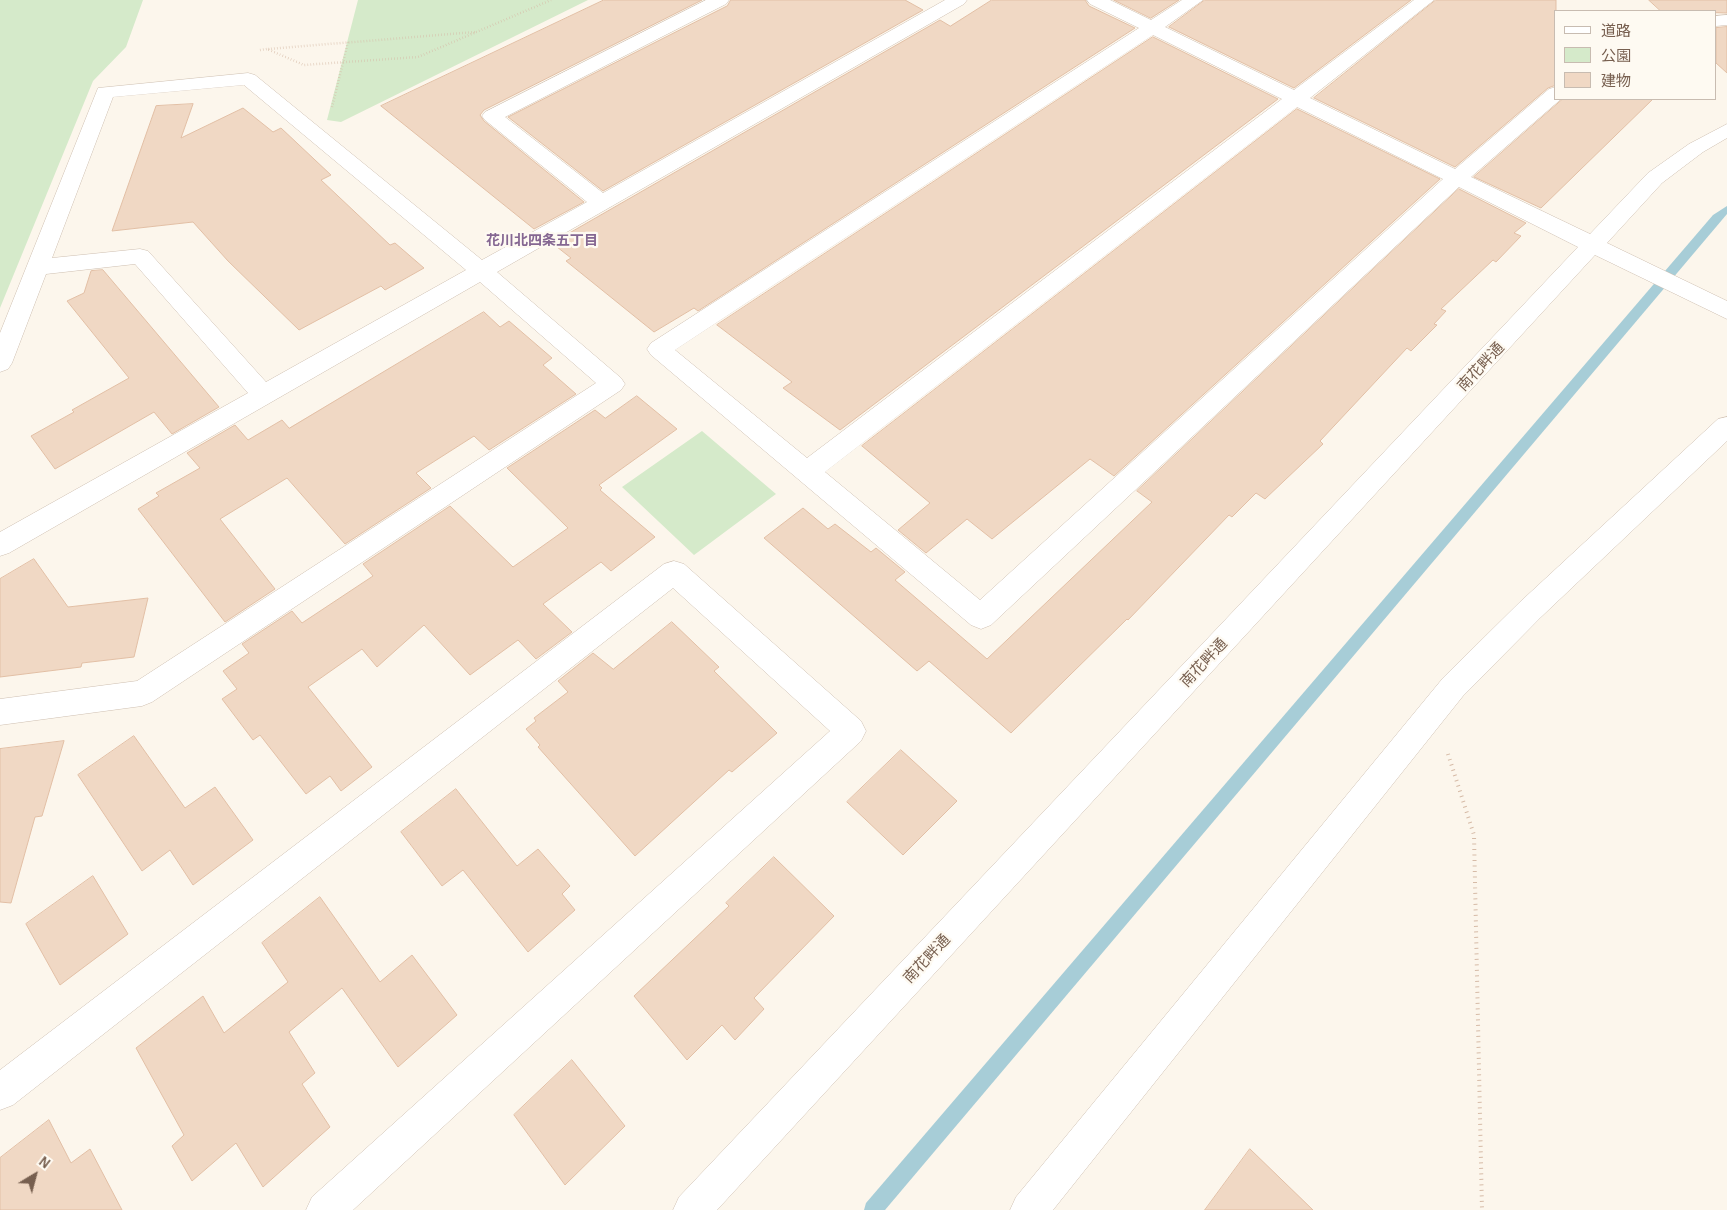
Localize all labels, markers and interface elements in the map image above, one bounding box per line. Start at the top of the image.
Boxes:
legend [1554,10,1717,100]
text: 道路 [1601,24,1631,39]
text: 公園 [1601,49,1631,64]
text: 建物 [1601,74,1631,89]
district label: 花川北四条五丁目 [486,233,598,249]
street label: 南花畔通 [1454,339,1508,395]
street label: 南花畔通 [1177,635,1231,691]
street label: 南花畔通 [900,931,954,987]
north arrow [10,1150,60,1200]
text: N [36,1154,52,1172]

